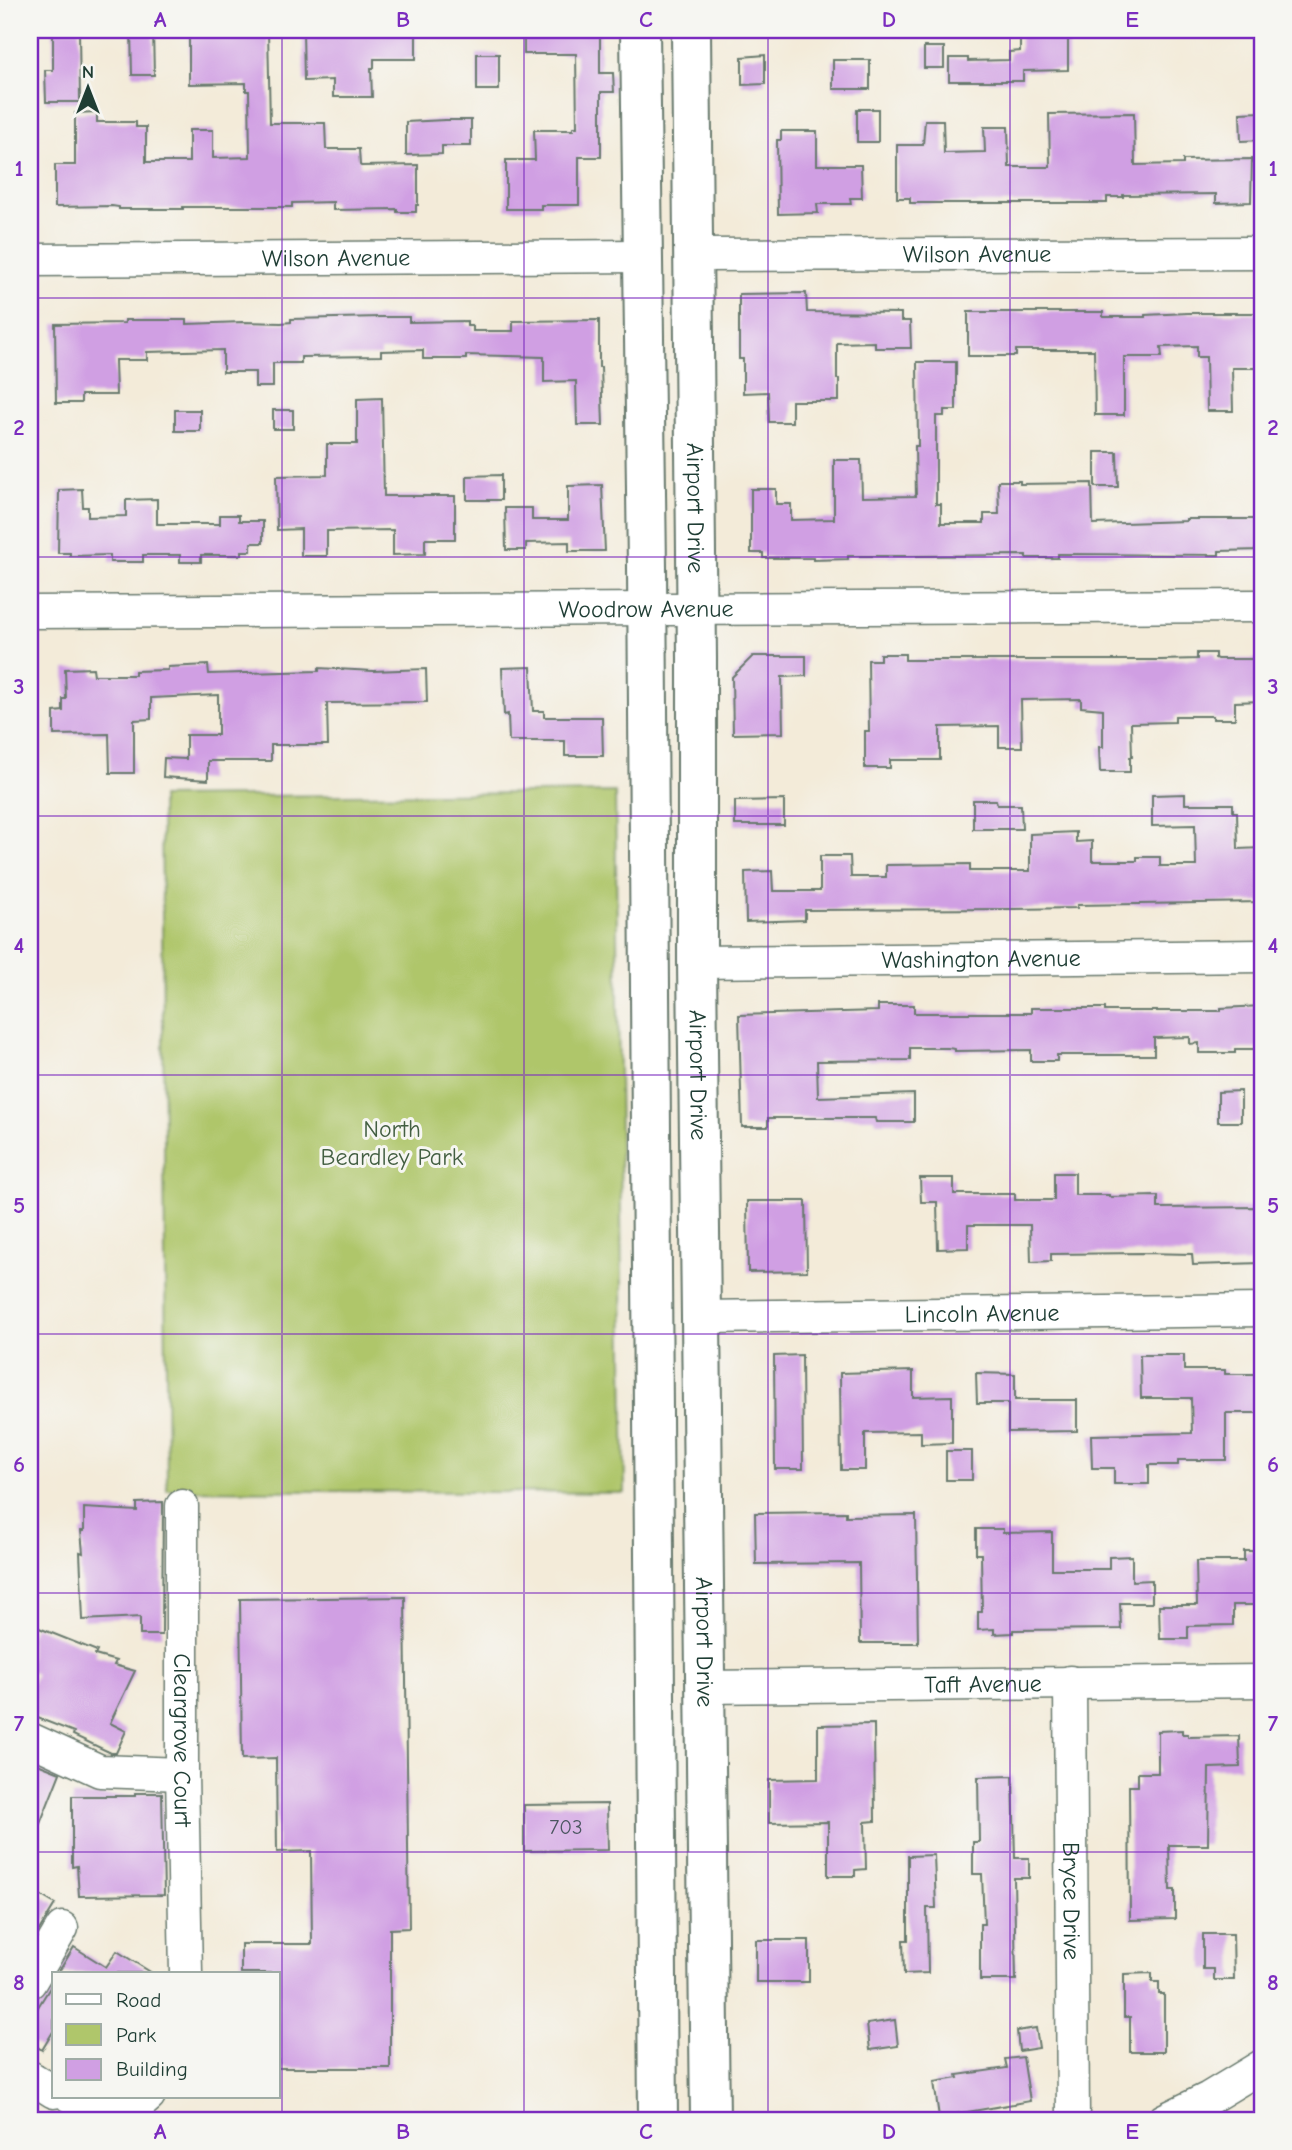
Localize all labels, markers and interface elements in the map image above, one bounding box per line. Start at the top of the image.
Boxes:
text: A [154,6,167,33]
text: B [396,6,410,33]
text: C [639,6,653,33]
text: D [882,6,896,33]
text: E [1125,6,1139,33]
north arrow [52,52,122,122]
text: N [82,61,94,83]
text: 1 [14,155,24,182]
text: 1 [1268,155,1278,182]
street label: Wilson Avenue [903,240,1051,268]
street label: Wilson Avenue [262,244,410,272]
text: 2 [13,414,25,441]
text: 2 [1267,414,1279,441]
street label: Airport Drive [681,443,710,573]
street label: Woodrow Avenue [558,595,734,623]
text: 3 [13,673,25,700]
text: 3 [1267,673,1279,700]
text: 4 [14,932,25,959]
text: 4 [1268,932,1279,959]
street label: Washington Avenue [881,944,1081,974]
street label: Airport Drive [684,1010,713,1140]
park label: North Beardley Park [321,1115,464,1171]
text: 5 [13,1192,25,1219]
text: 5 [1267,1192,1279,1219]
street label: Lincoln Avenue [904,1299,1060,1328]
text: 6 [13,1451,25,1478]
text: 6 [1267,1451,1279,1478]
street label: Airport Drive [690,1577,719,1707]
street label: Cleargrove Court [168,1653,197,1828]
street label: Taft Avenue [924,1669,1042,1699]
text: 7 [14,1710,25,1737]
text: 7 [1268,1710,1279,1737]
house number: 703 [549,1815,583,1839]
street label: Bryce Drive [1057,1842,1086,1960]
text: 8 [13,1969,25,1996]
text: 8 [1267,1969,1279,1996]
legend [52,1972,280,2098]
text: Road [116,1988,161,2012]
text: Park [116,2023,156,2047]
text: Building [116,2057,188,2081]
text: A [154,2118,167,2145]
text: B [396,2118,410,2145]
text: C [639,2118,653,2145]
text: D [882,2118,896,2145]
text: E [1125,2118,1139,2145]

